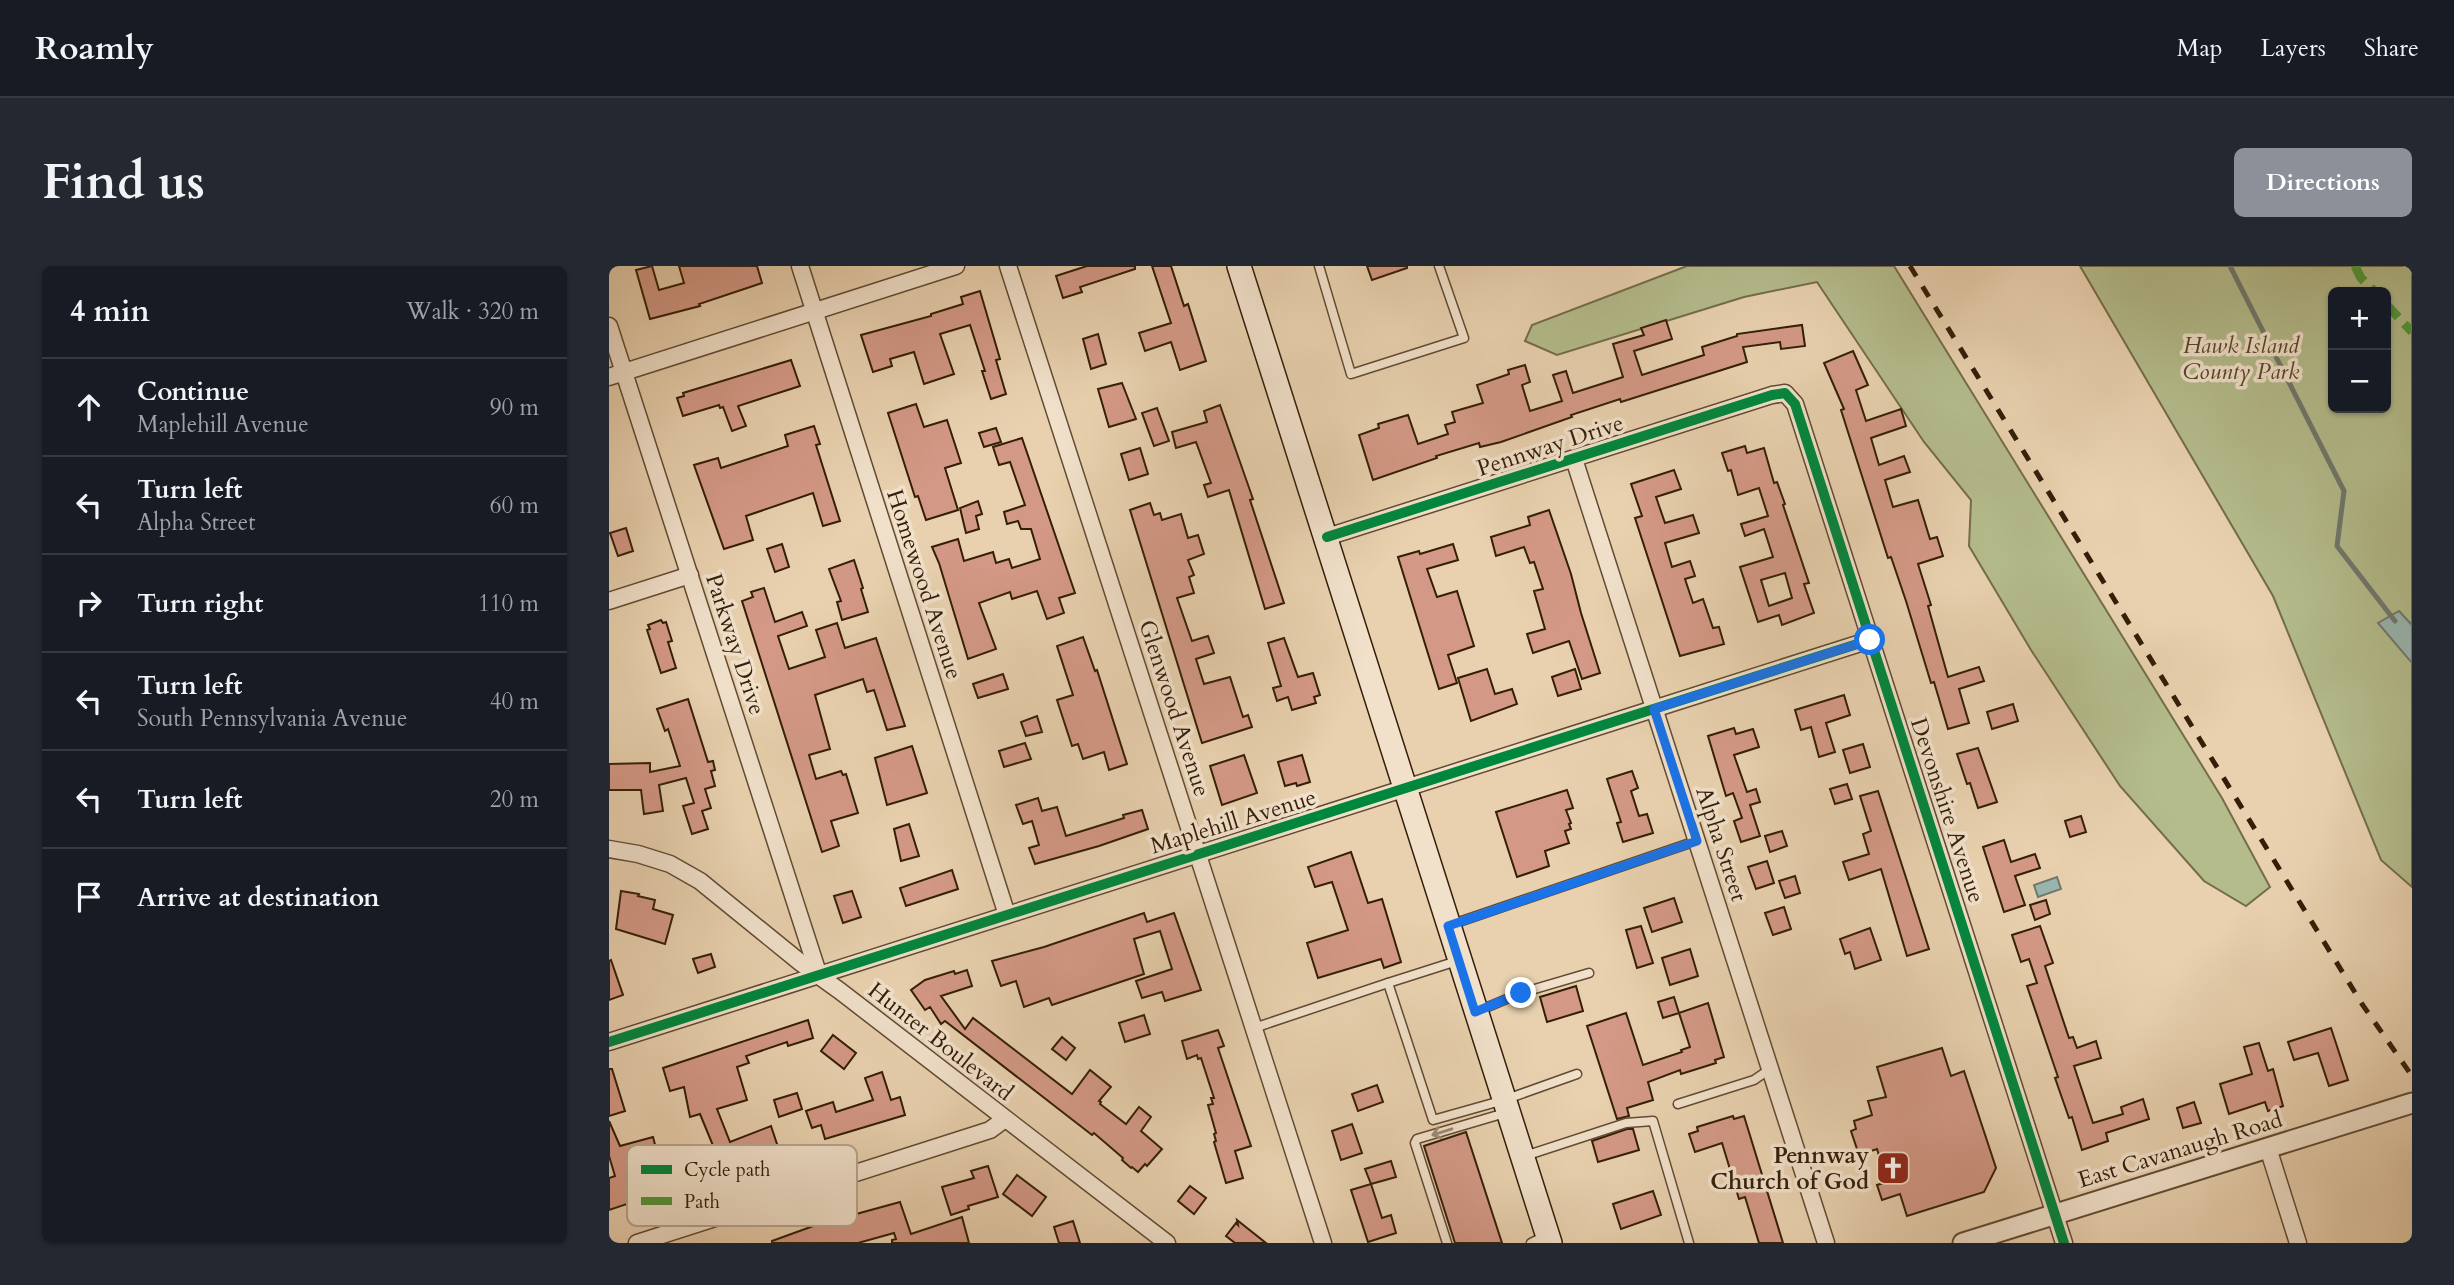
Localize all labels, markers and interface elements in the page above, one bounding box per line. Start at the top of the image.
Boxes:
text: Roamly [35,26,154,71]
text: Map [2177,32,2223,65]
text: Layers [2261,32,2326,65]
text: Share [2364,32,2419,65]
button: Directions [2234,148,2412,217]
text: Find us [42,149,205,216]
map controls [2328,287,2391,413]
button: + [2328,287,2391,350]
text: 4 min [70,291,150,332]
text: Walk · 320 m [406,296,539,327]
park label: Hawk Island County Park [2183,330,2300,387]
button: − [2328,350,2391,413]
text: Continue [137,374,249,409]
icon: ahead [70,388,108,426]
text: 90 m [490,392,539,423]
street label: Pennway Drive [1473,407,1627,484]
text: Maplehill Avenue [137,409,309,440]
text: Turn left [137,472,242,507]
street label: Homewood Avenue [879,485,970,683]
icon: left [70,486,108,524]
text: 60 m [490,490,539,521]
text: Alpha Street [137,507,256,538]
street label: Parkway Drive [698,570,773,719]
icon: right [70,584,108,622]
text: Turn right [137,586,264,621]
text: 110 m [478,588,539,619]
street label: Glenwood Avenue [1131,616,1218,800]
route start [1854,624,1885,655]
text: Turn left [137,668,242,703]
icon: left [70,682,108,720]
text: 40 m [490,686,539,717]
text: South Pennsylvania Avenue [137,703,407,734]
street label: Devonshire Avenue [1903,714,1992,907]
icon: left [70,780,108,818]
text: Turn left [137,782,242,817]
street label: Maplehill Avenue [1147,782,1320,861]
street label: Alpha Street [1688,783,1755,905]
text: 20 m [490,784,539,815]
icon: arrive [70,878,108,916]
text: Arrive at destination [137,880,380,915]
street label: Hunter Boulevard [862,975,1020,1108]
route end [1505,977,1536,1008]
street label: East Cavanaugh Road [2074,1103,2287,1195]
one-way arrow [1431,1126,1453,1139]
place label: Pennway Church of God [1710,1140,1869,1197]
legend [627,1145,857,1226]
church icon: Pennway Church of God [1874,1149,1912,1187]
text: Cycle path [684,1157,771,1183]
text: Path [684,1189,720,1215]

